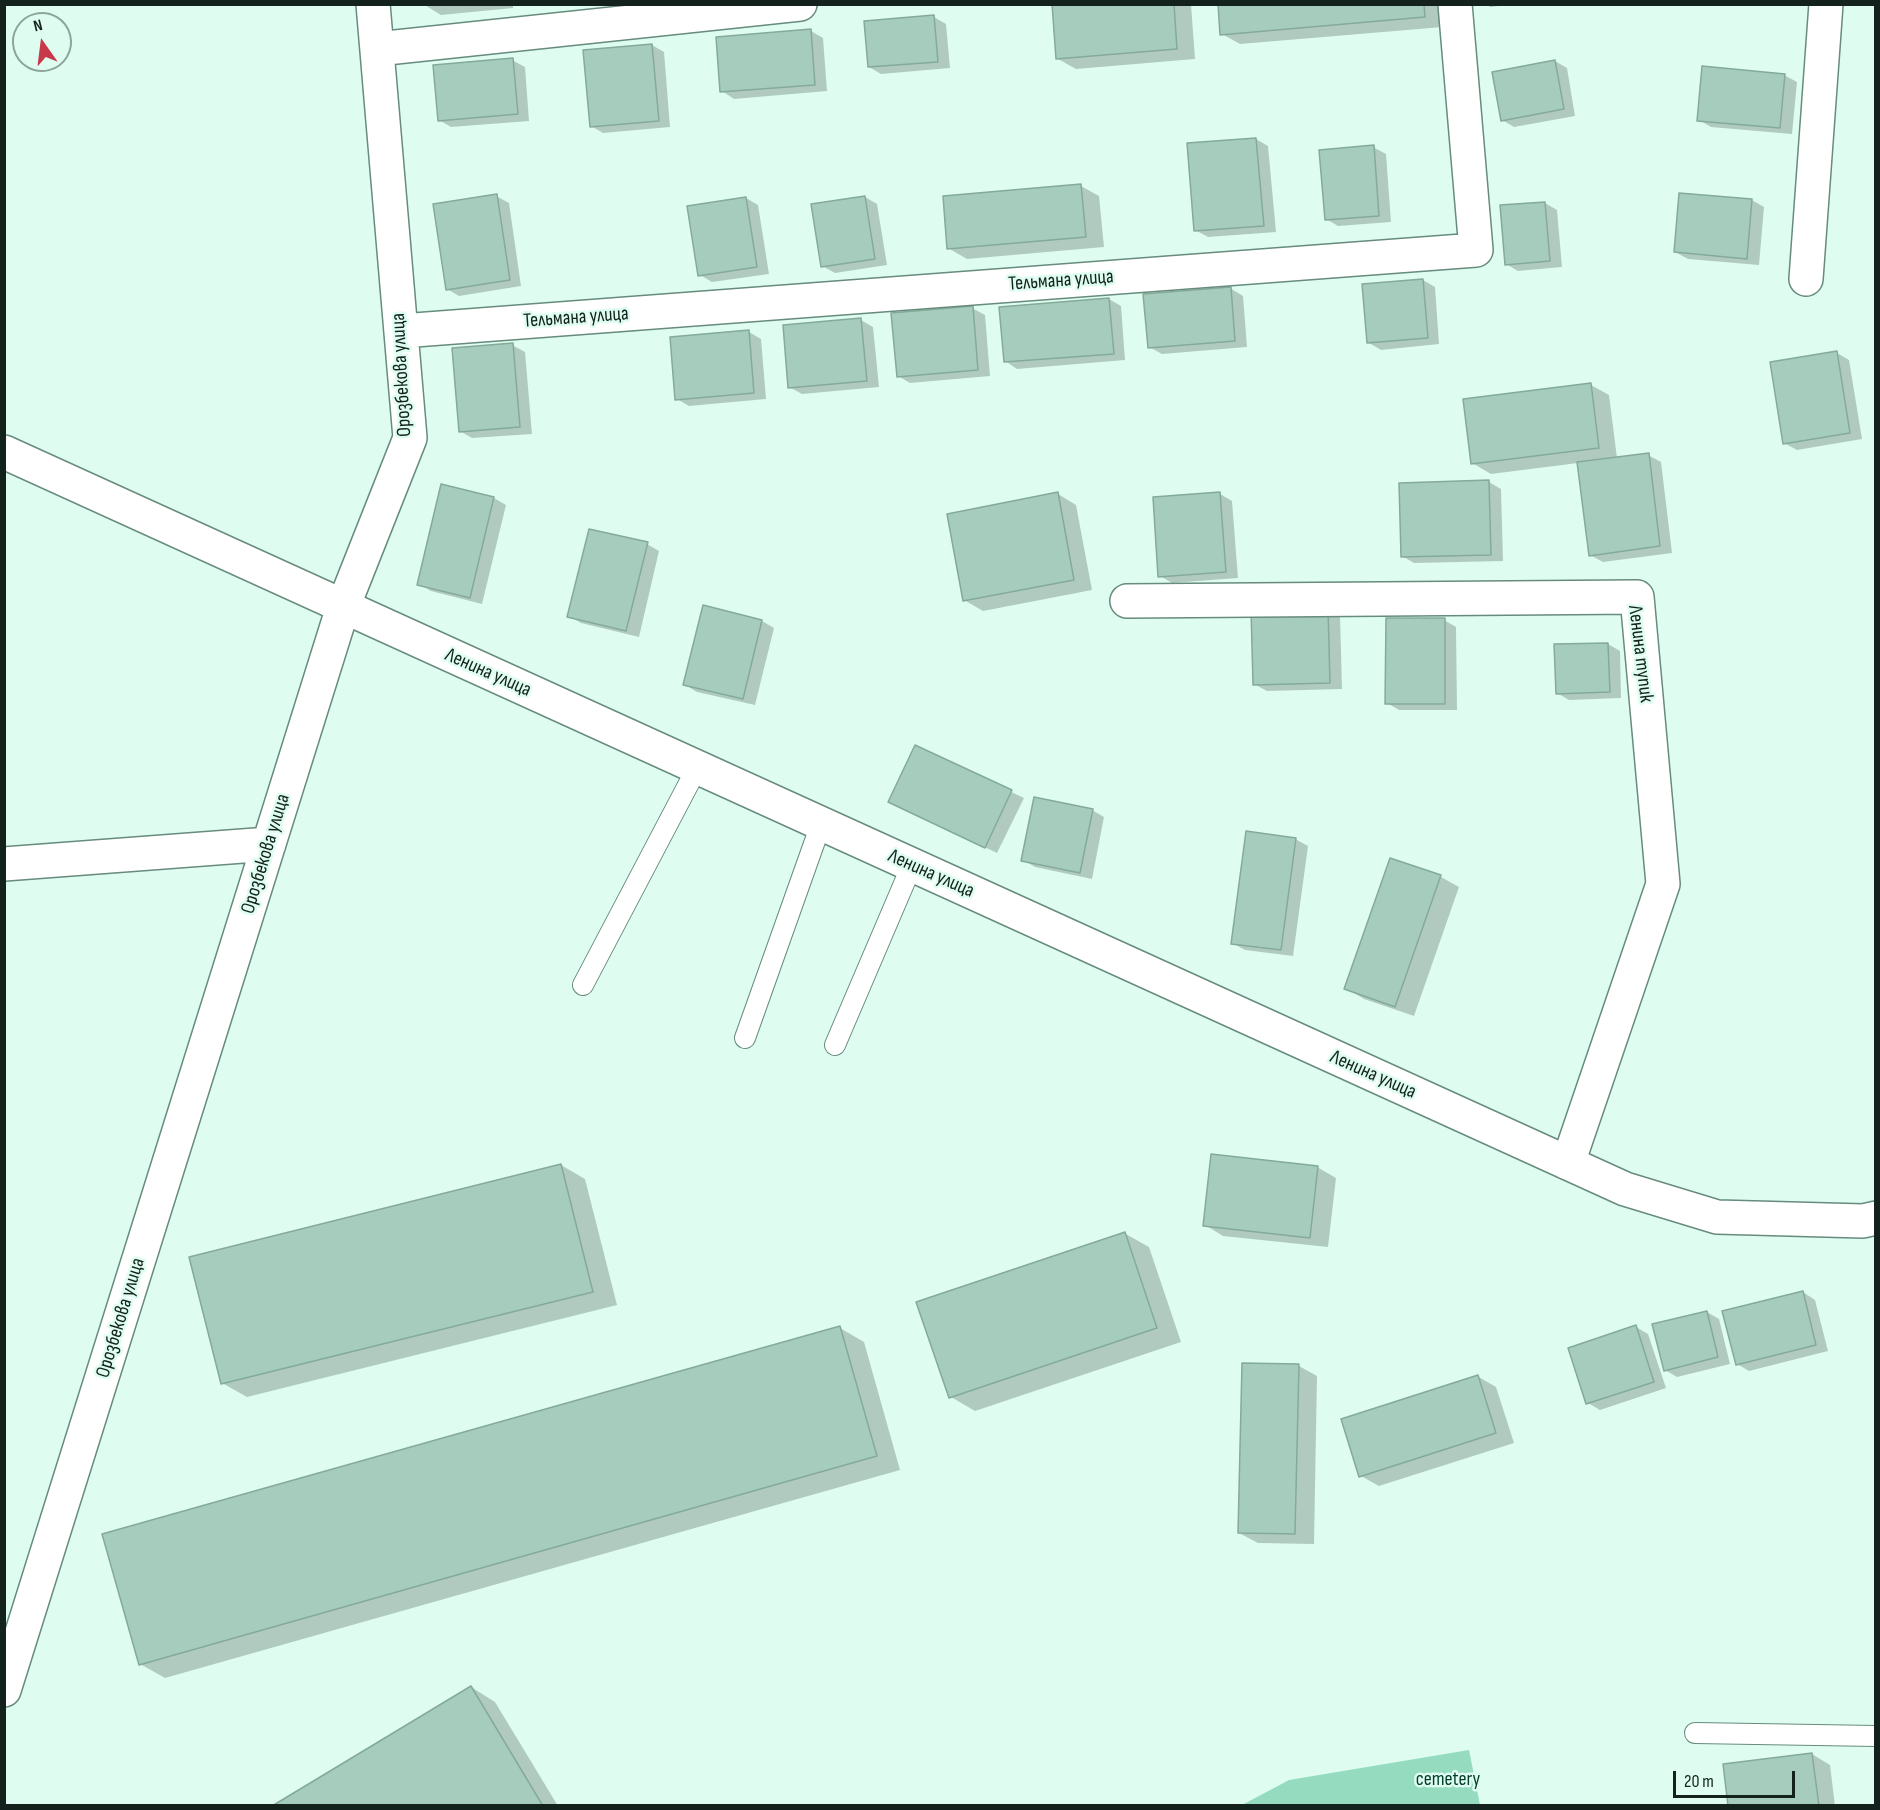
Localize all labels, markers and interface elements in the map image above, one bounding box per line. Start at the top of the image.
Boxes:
north arrow [12,12,72,72]
text: N [32,16,44,36]
street label: Тельмана улица [1008,265,1114,297]
street label: Тельмана улица [523,302,629,334]
street label: Орозбекова улица [387,313,417,437]
street label: Ленина тупик [1622,604,1658,704]
street label: Ленина улица [441,643,535,703]
street label: Орозбекова улица [236,791,296,917]
street label: Ленина улица [884,844,978,904]
street label: Ленина улица [1326,1045,1420,1105]
street label: Орозбекова улица [91,1255,151,1381]
scale bar [1676,1759,1798,1797]
park label: cemetery [1416,1768,1480,1792]
text: 20 m [1684,1771,1714,1792]

